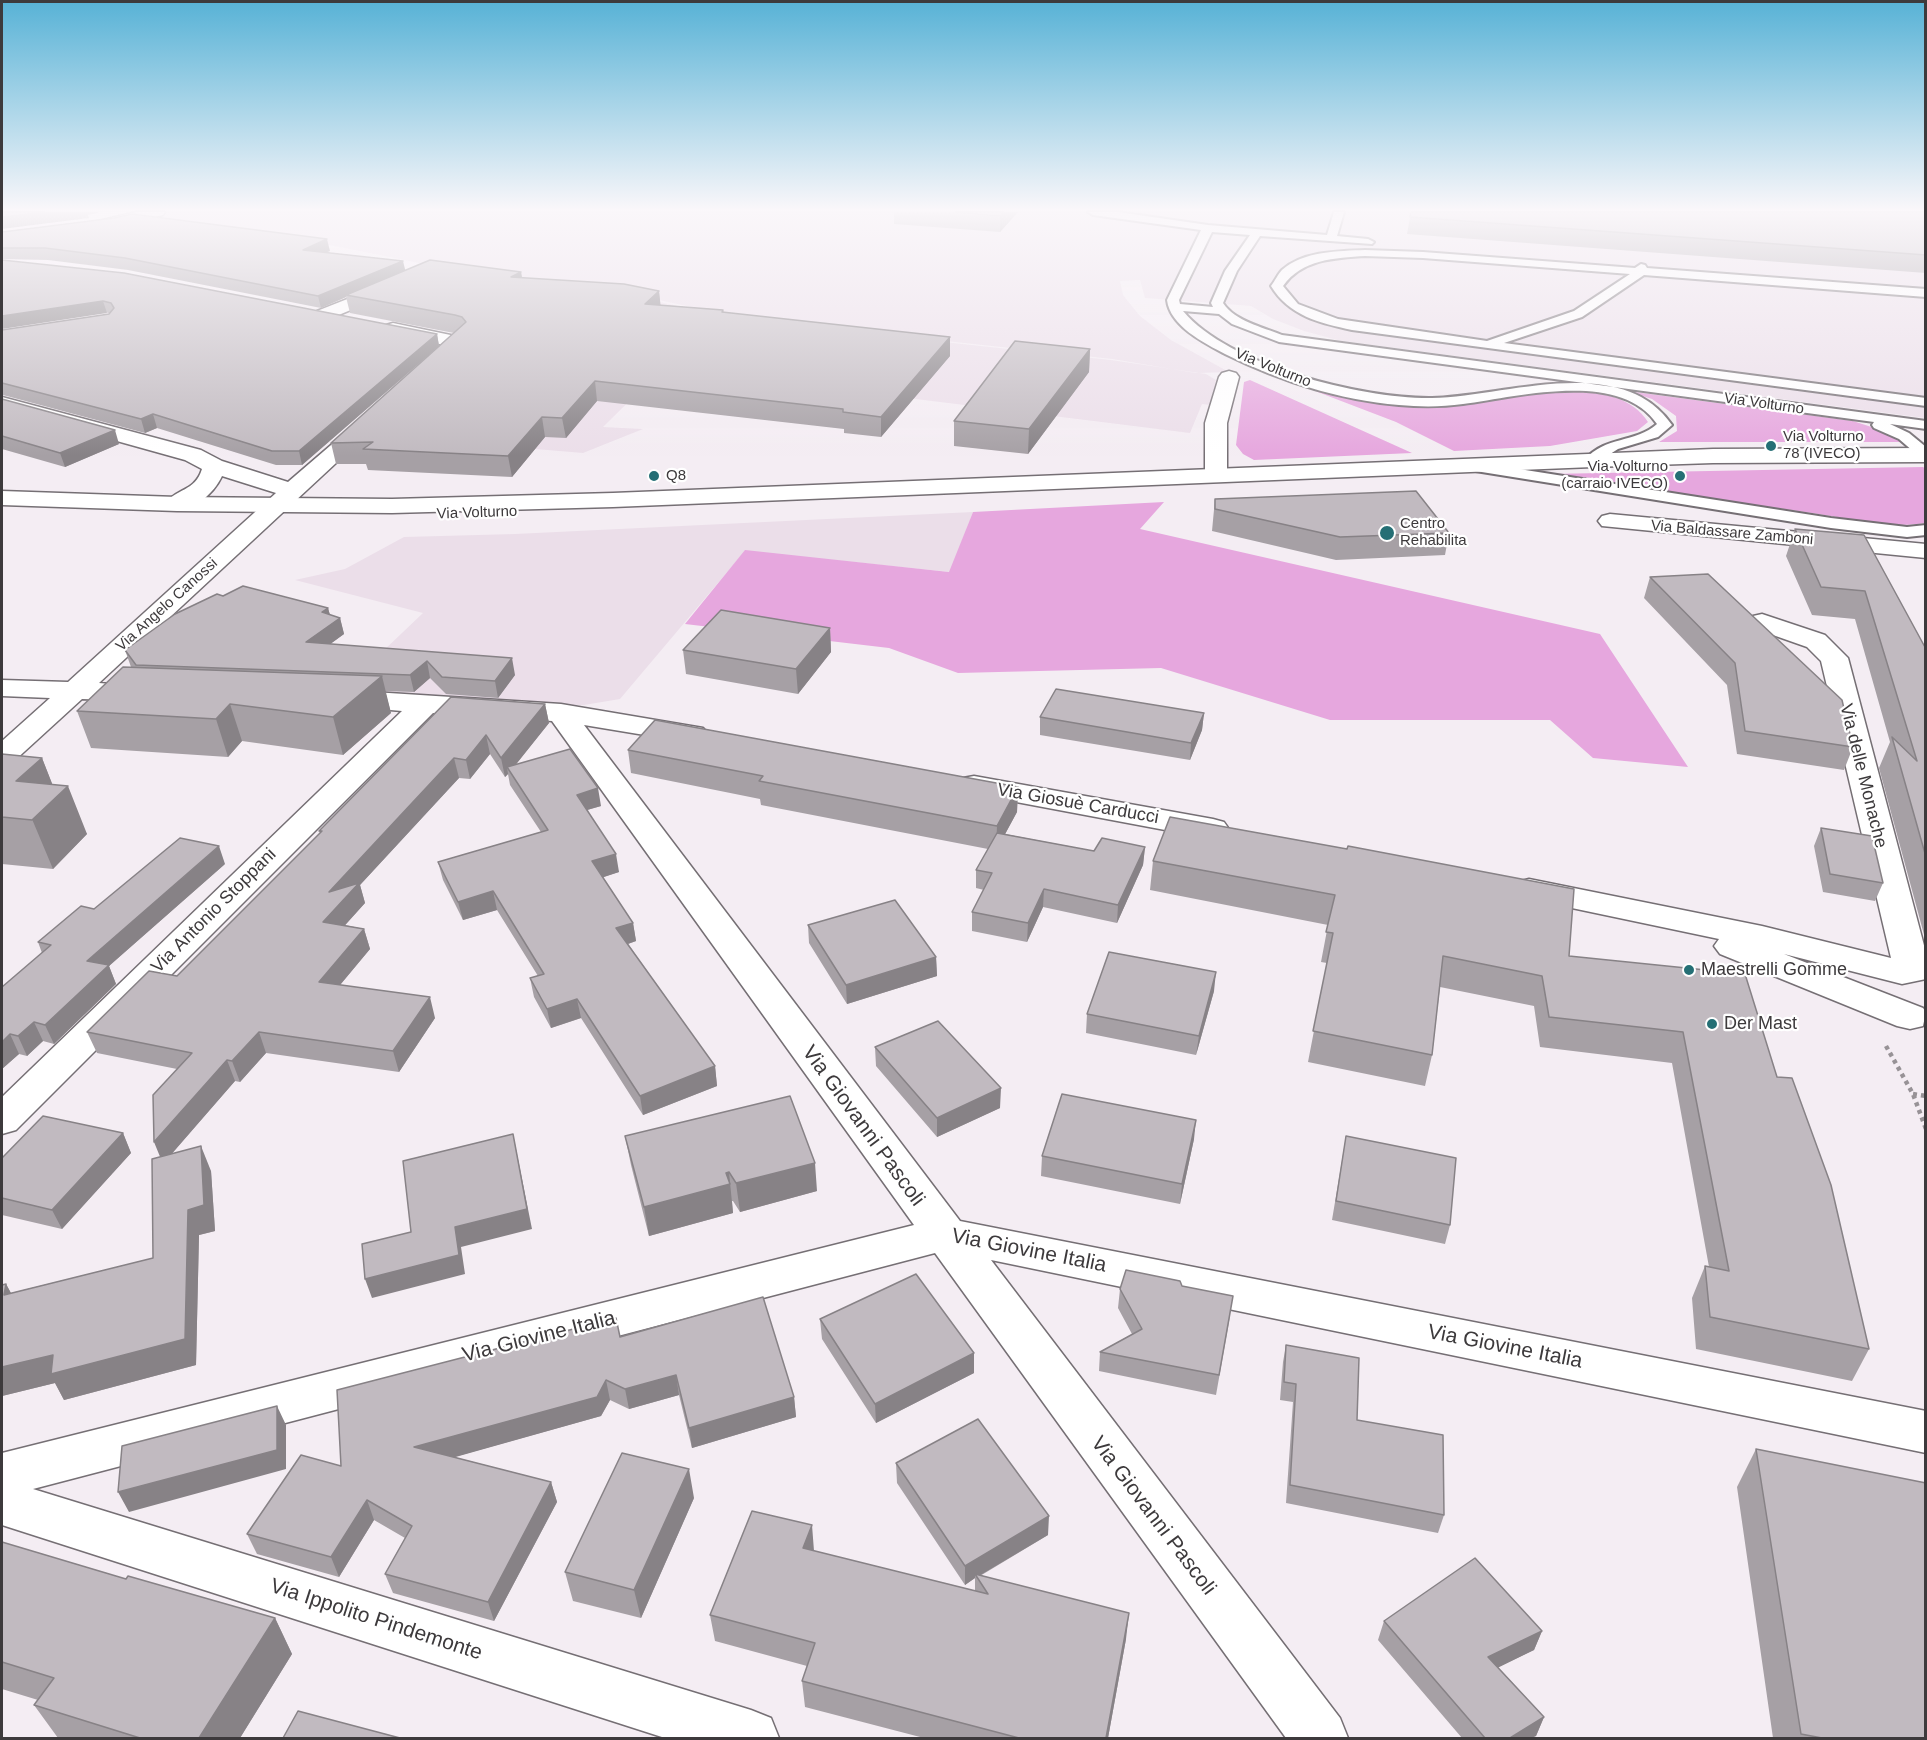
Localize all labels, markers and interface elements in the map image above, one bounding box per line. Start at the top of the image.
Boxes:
street label: Via Volturno [1232,345,1314,391]
street label: Via Volturno [1723,389,1805,419]
place label: Via Volturno 78 (IVECO) [1783,428,1864,463]
marker: Via Volturno 78 (IVECO) [1764,439,1778,453]
place label: Via Volturno (carraio IVECO) [1561,458,1668,493]
place label: Q8 [666,467,686,485]
marker: Q8 [647,469,661,483]
marker: Via Volturno (carraio IVECO) [1673,469,1687,483]
street label: Via Volturno [436,503,518,523]
place label: Centro Rehabilita [1400,515,1467,550]
street label: Via Baldassare Zamboni [1650,517,1814,549]
marker: Centro Rehabilita [1378,524,1396,542]
street label: Via Angelo Canossi [112,555,222,655]
street label: Via delle Monache [1835,702,1891,850]
street label: Via Giosuè Carducci [995,779,1161,829]
street label: Via Antonio Stoppani [147,844,281,978]
place label: Maestrelli Gomme [1701,959,1847,981]
marker: Maestrelli Gomme [1682,963,1696,977]
place label: Der Mast [1724,1013,1797,1035]
marker: Der Mast [1705,1017,1719,1031]
street label: Via Giovanni Pascoli [796,1041,930,1211]
street label: Via Giovine Italia [949,1224,1109,1278]
street label: Via Giovine Italia [460,1306,618,1368]
street label: Via Giovine Italia [1425,1320,1585,1374]
street label: Via Giovanni Pascoli [1085,1432,1221,1600]
street label: Via Ippolito Pindemonte [267,1574,485,1666]

